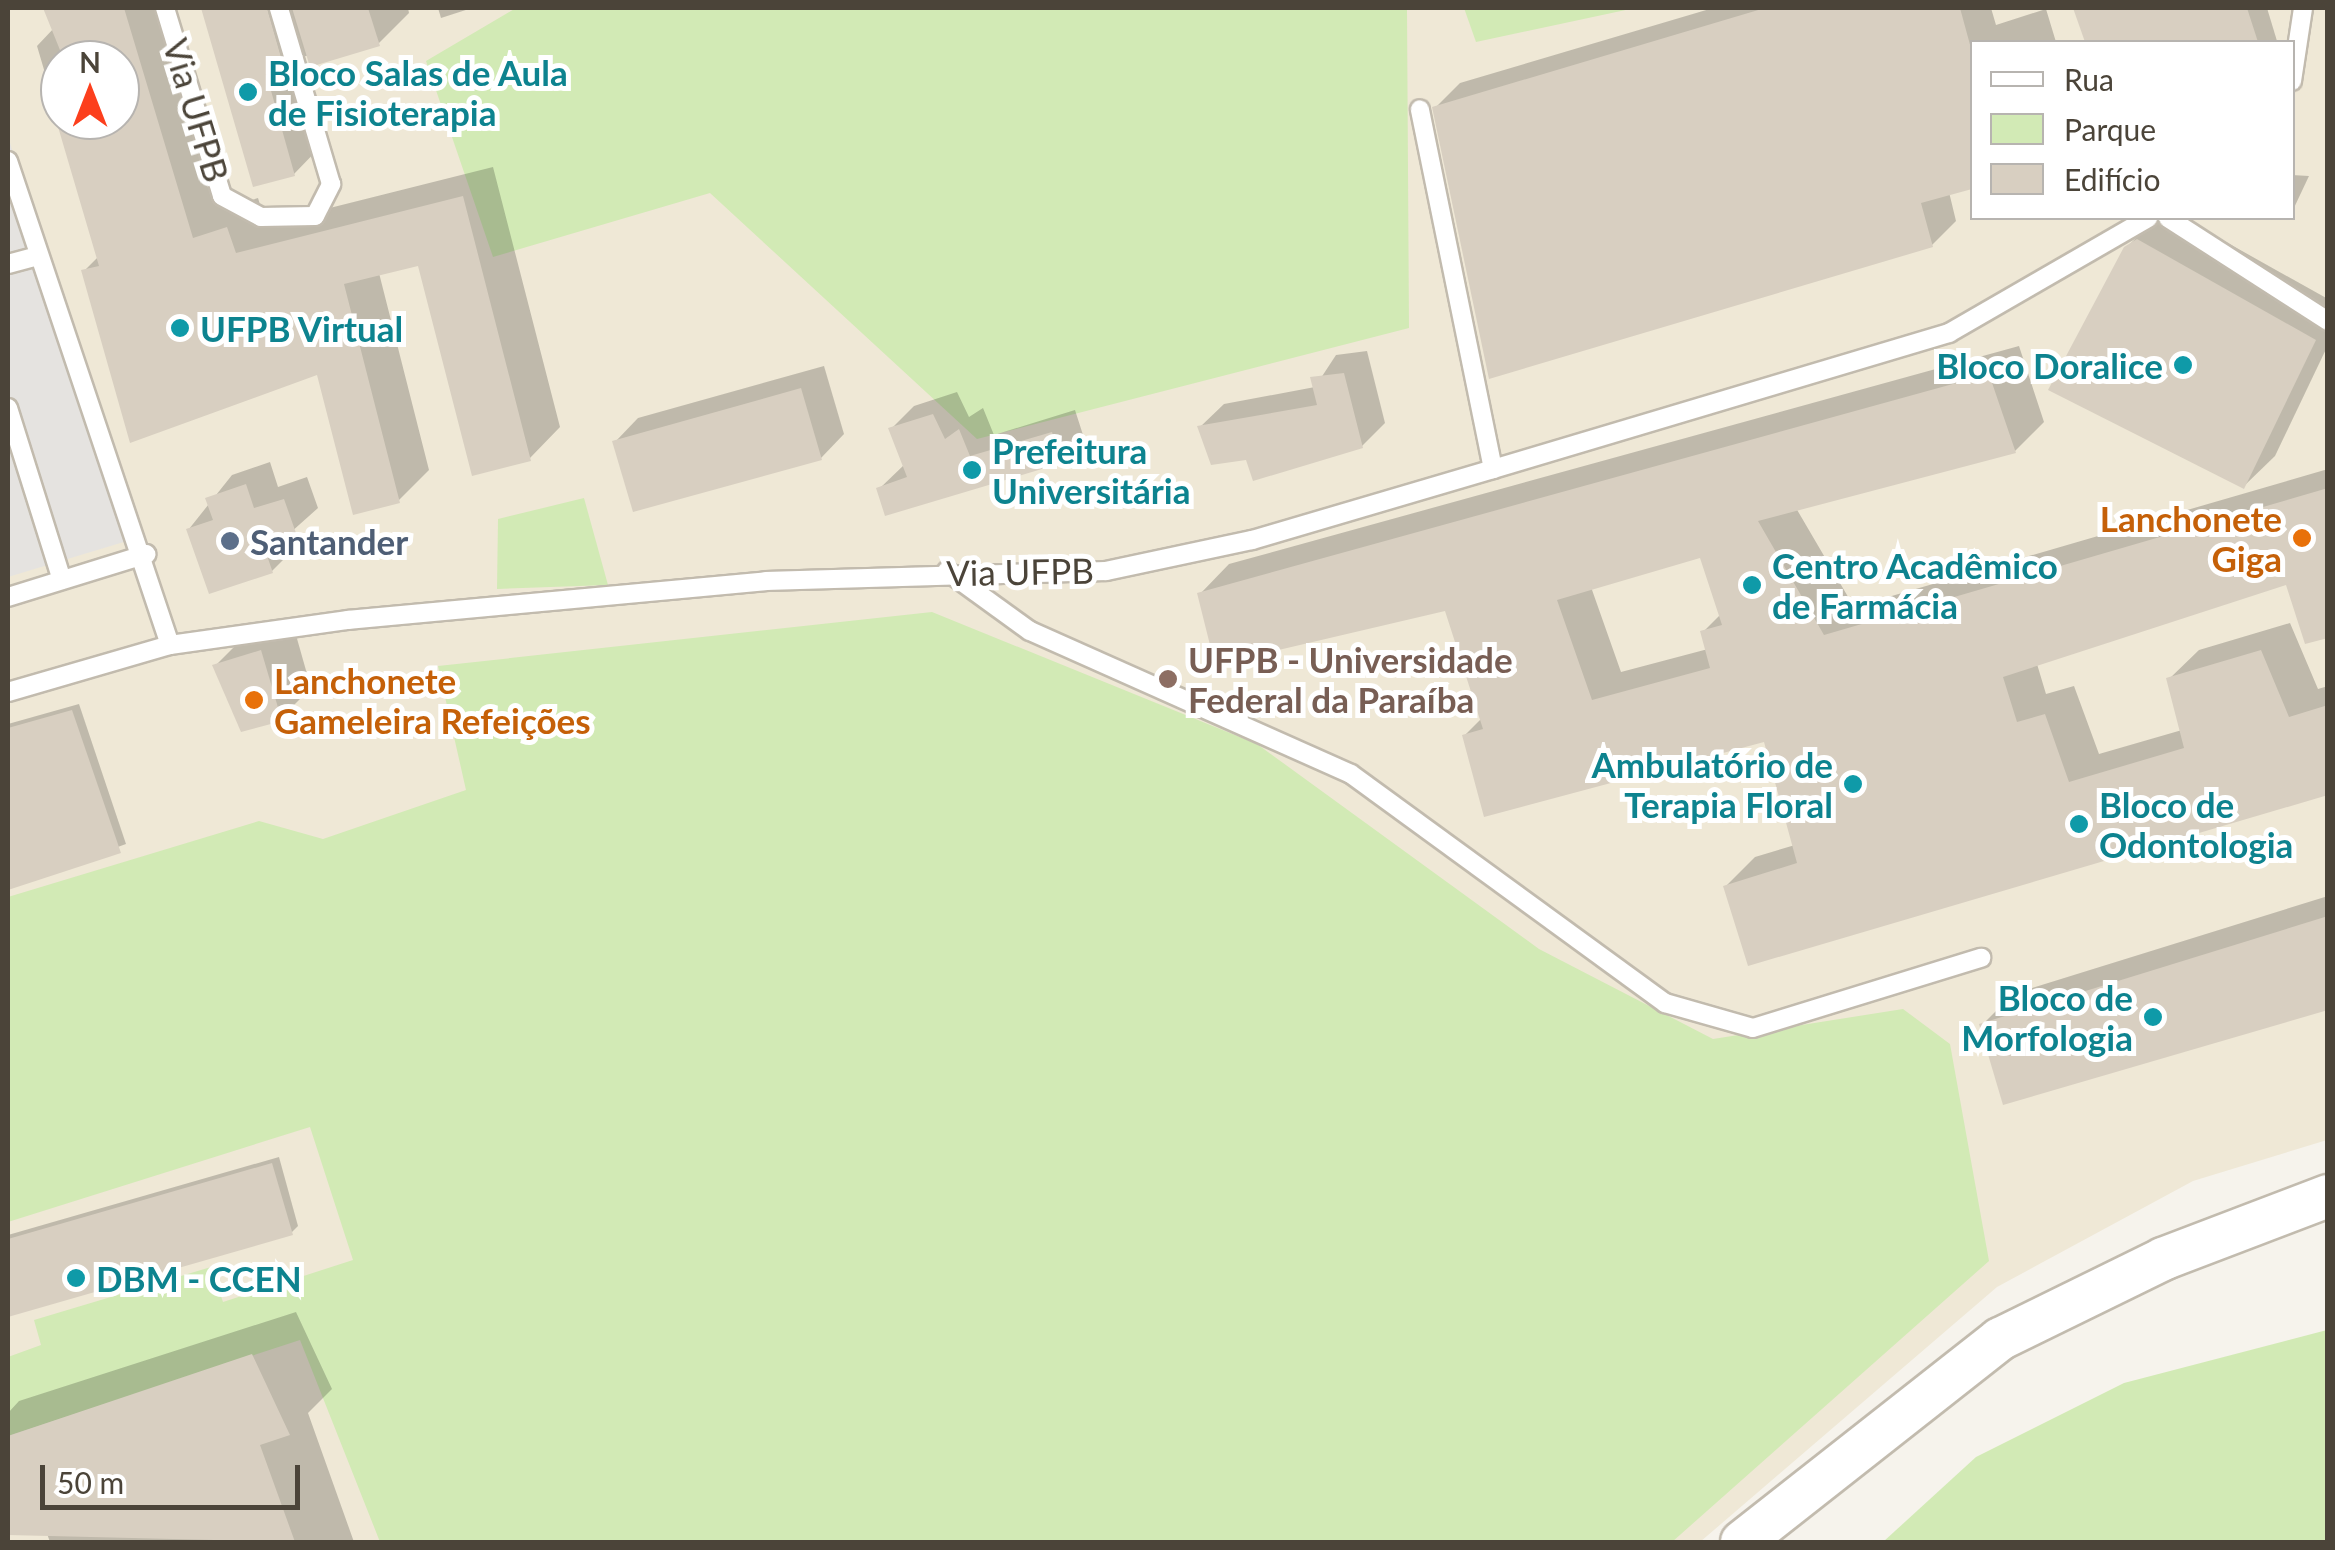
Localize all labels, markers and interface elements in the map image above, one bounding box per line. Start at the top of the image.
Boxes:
street label: Via UFPB [155,33,239,187]
north arrow [40,40,140,140]
legend [1970,40,2295,220]
text: N [79,45,101,79]
place label: Bloco Salas de Aula de Fisioterapia [268,51,569,133]
text: Rua [2064,61,2114,97]
marker: Bloco Salas de Aula de Fisioterapia [237,81,259,103]
text: Parque [2064,111,2156,147]
text: Edifício [2064,161,2160,197]
place label: UFPB Virtual [200,307,404,349]
marker: UFPB Virtual [169,317,191,339]
place label: Bloco Doralice [1936,344,2163,386]
marker: Bloco Doralice [2172,354,2194,376]
place label: Prefeitura Universitária [992,429,1190,511]
marker: Prefeitura Universitária [961,459,983,481]
place label: Lanchonete Giga [2100,497,2282,579]
place label: Santander [250,520,408,562]
marker: Lanchonete Giga [2291,527,2313,549]
marker: Santander [219,530,241,552]
place label: Centro Acadêmico de Farmácia [1772,544,2059,626]
street label: Via UFPB [946,549,1094,593]
marker: Centro Acadêmico de Farmácia [1741,574,1763,596]
place label: UFPB - Universidade Federal da Paraíba [1188,638,1513,720]
place label: Lanchonete Gameleira Refeições [274,659,591,741]
marker: UFPB - Universidade Federal da Paraíba [1157,668,1179,690]
marker: Lanchonete Gameleira Refeições [243,689,265,711]
place label: Ambulatório de Terapia Floral [1592,743,1833,825]
marker: Ambulatório de Terapia Floral [1842,773,1864,795]
place label: Bloco de Odontologia [2099,783,2293,865]
marker: Bloco de Odontologia [2068,813,2090,835]
place label: Bloco de Morfologia [1961,976,2133,1058]
marker: Bloco de Morfologia [2142,1006,2164,1028]
place label: DBM - CCEN [96,1257,302,1299]
marker: DBM - CCEN [65,1267,87,1289]
scale bar [45,1445,305,1507]
text: 50 m [57,1464,124,1500]

